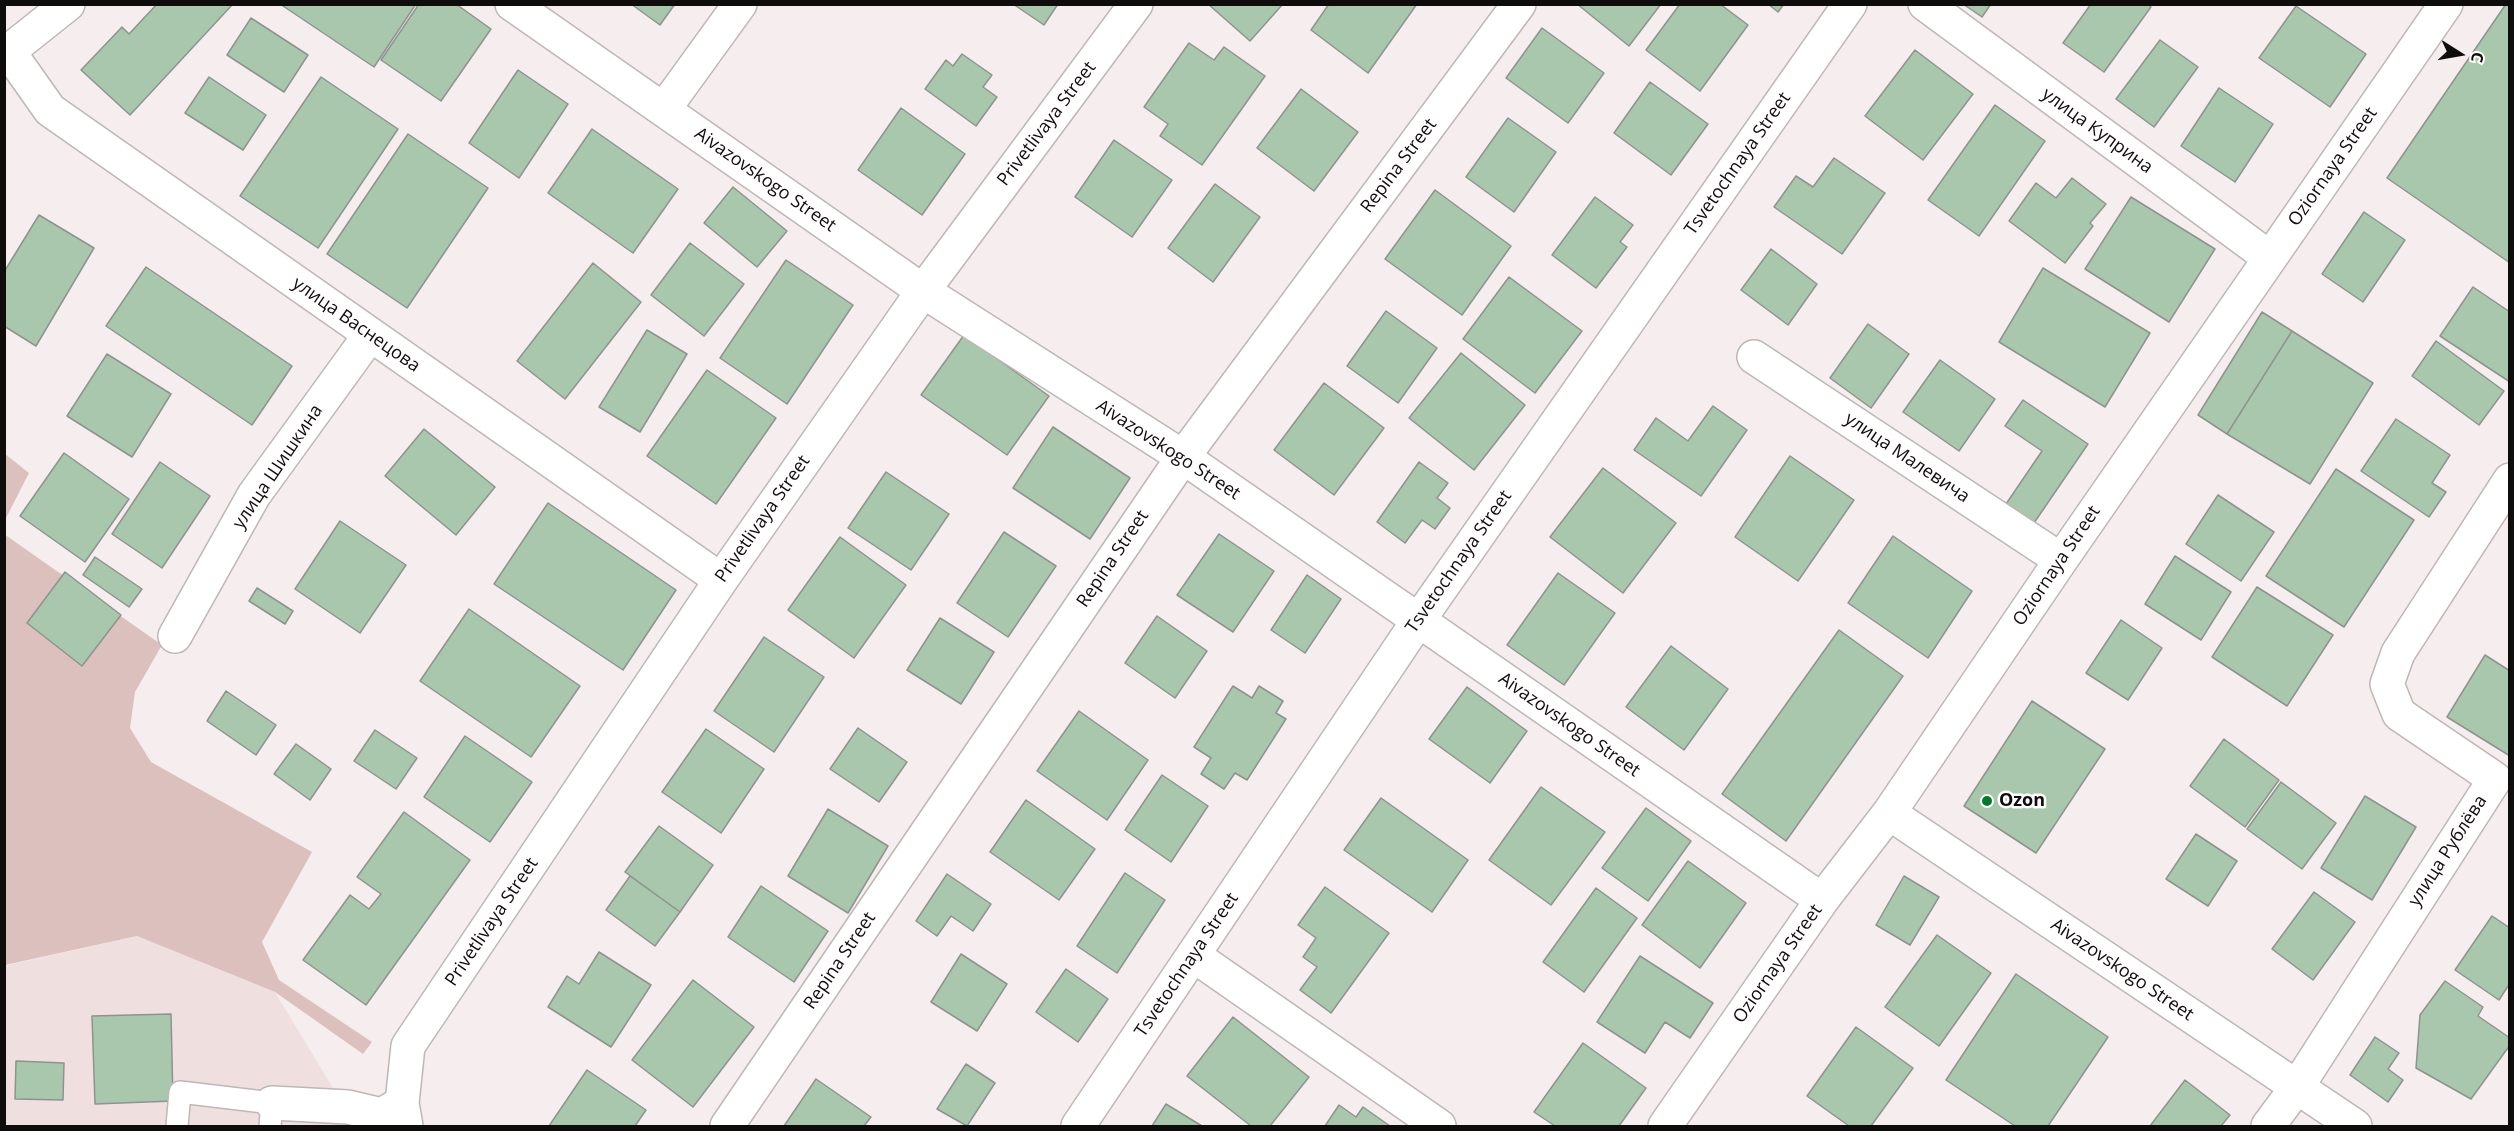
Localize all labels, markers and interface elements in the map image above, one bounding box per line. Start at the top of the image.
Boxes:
north arrow [2430,24,2490,84]
text: С [2466,50,2489,65]
street label: Privetlivaya Street [993,57,1101,191]
street label: улица Куприна [2037,84,2157,178]
street label: Tsvetochnaya Street [1681,88,1795,240]
street label: Oziornaya Street [2284,103,2382,231]
street label: Repina Street [1356,114,1442,218]
street label: Aivazovskogo Street [690,123,840,237]
street label: улица Васнецова [288,273,424,377]
street label: Aivazovskogo Street [1092,395,1244,505]
street label: улица Шишкина [229,401,327,533]
street label: улица Малевича [1840,408,1974,508]
street label: Privetlivaya Street [711,451,815,587]
street label: Tsvetochnaya Street [1402,486,1516,638]
street label: Oziornaya Street [2009,502,2105,630]
street label: Repina Street [1073,506,1153,612]
street label: Aivazovskogo Street [1494,668,1644,782]
place label: Ozon [1999,790,2045,812]
street label: улица Рублёва [2404,791,2492,911]
marker: Ozon [1980,794,1994,808]
street label: Privetlivaya Street [441,854,543,990]
street label: Tsvetochnaya Street [1131,889,1243,1041]
street label: Oziornaya Street [1729,900,1827,1028]
street label: Repina Street [800,908,880,1014]
street label: Aivazovskogo Street [2046,914,2198,1026]

